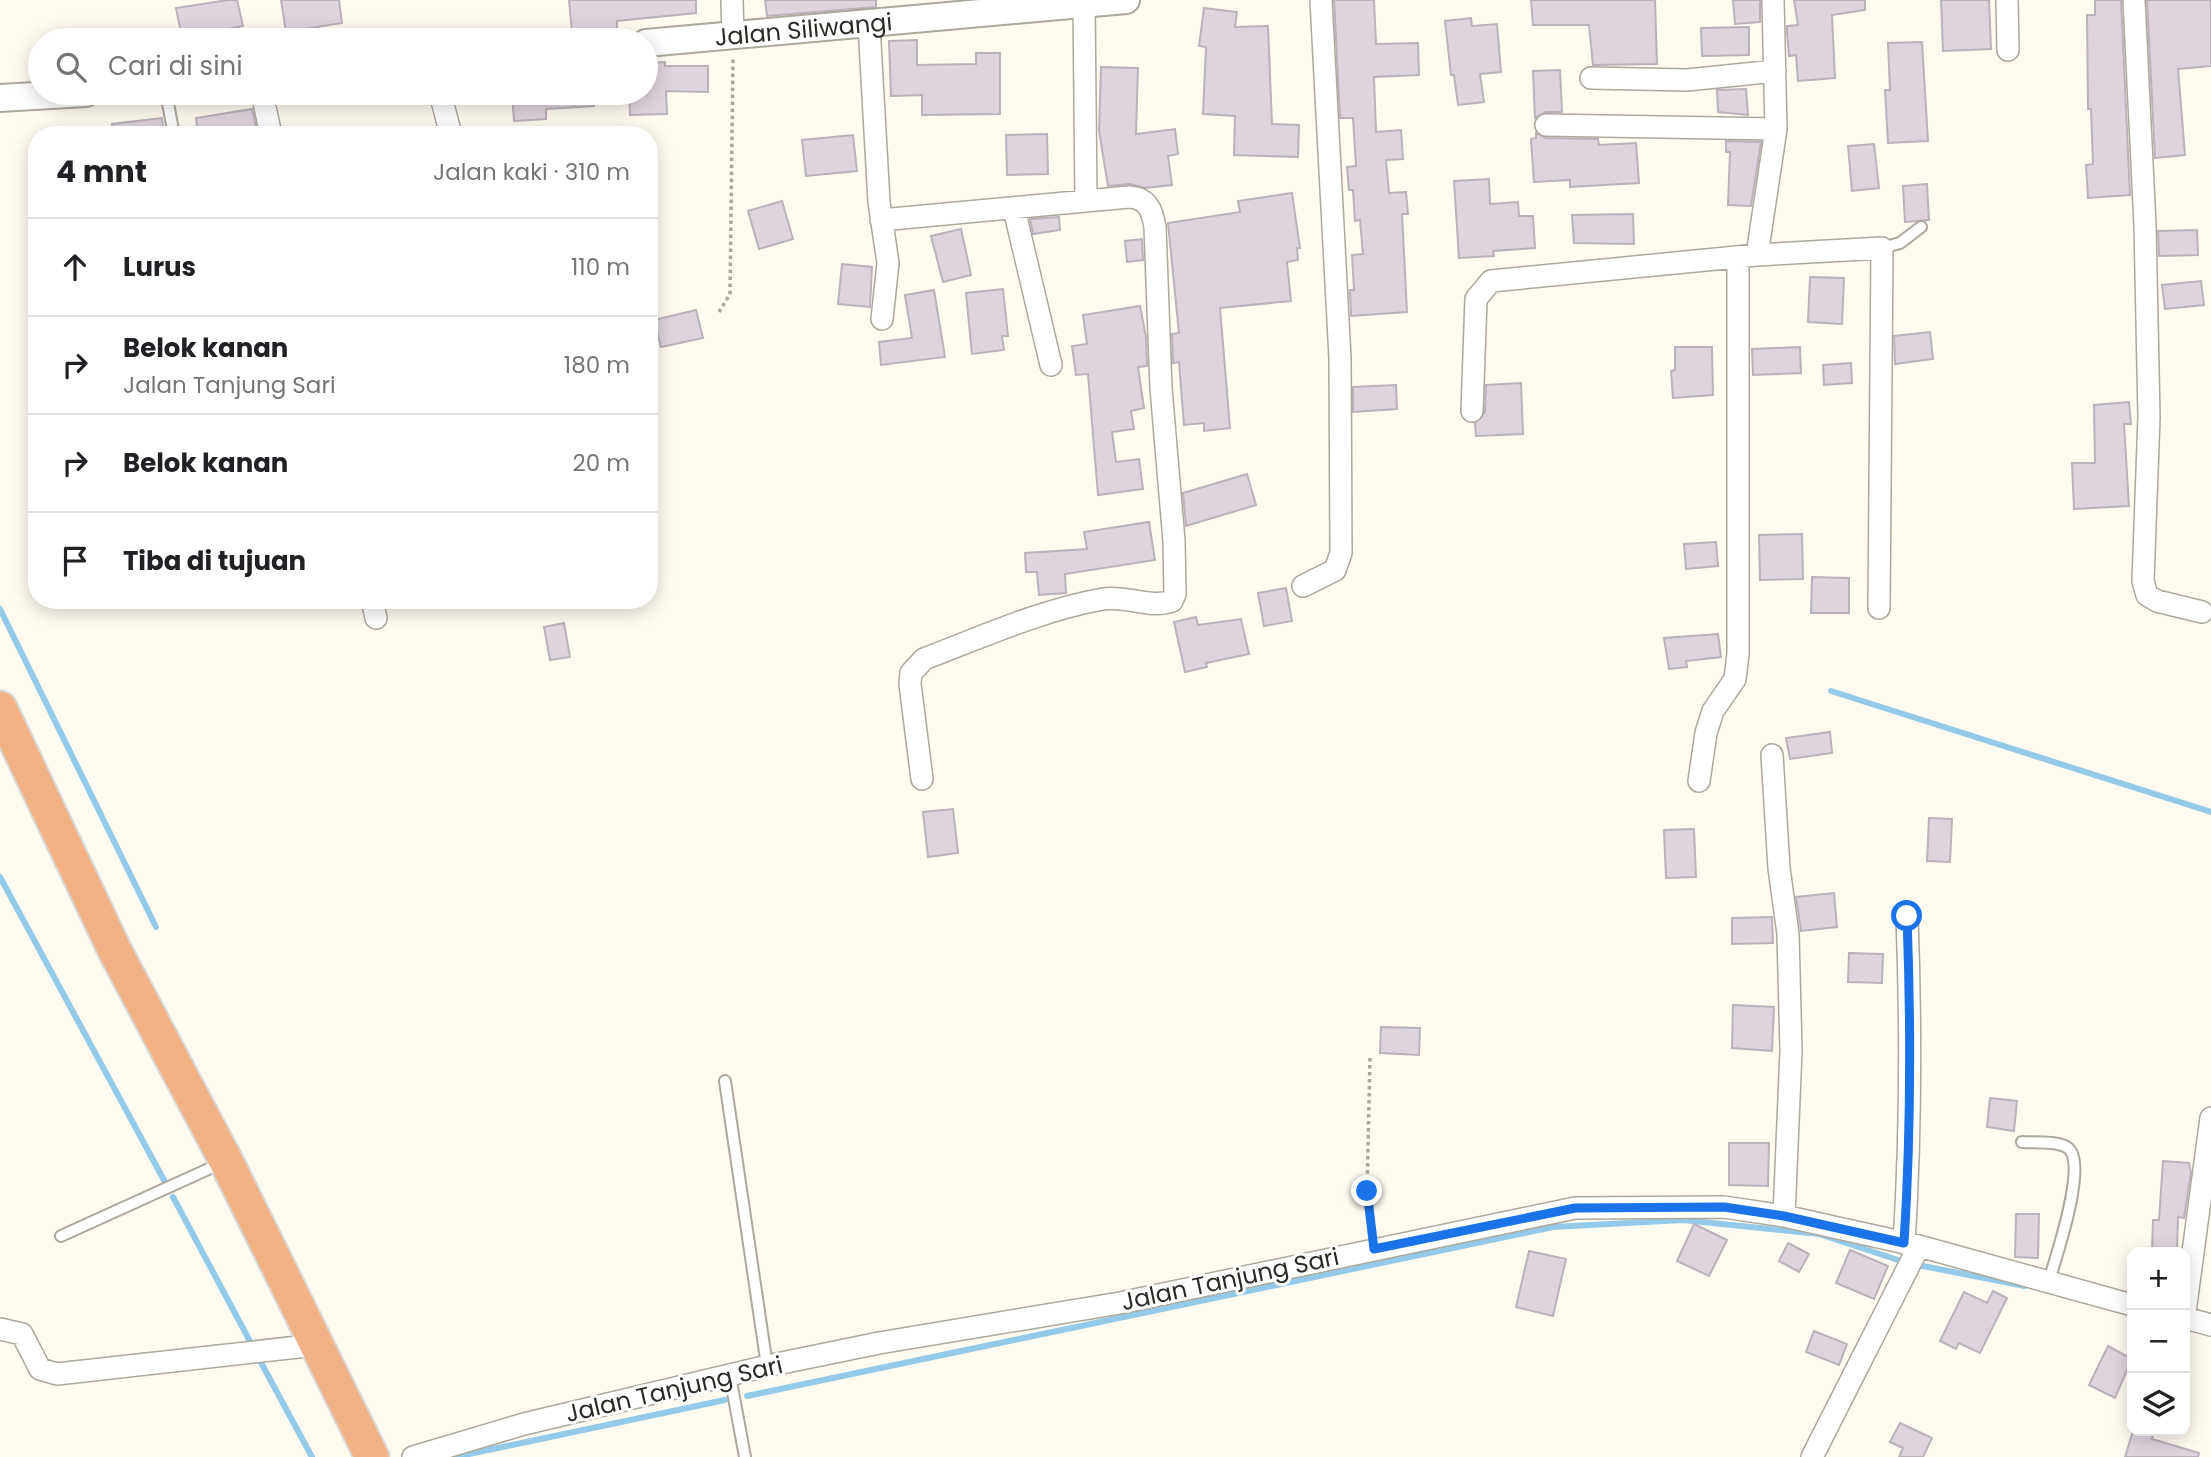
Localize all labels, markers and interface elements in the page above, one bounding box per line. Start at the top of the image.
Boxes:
street label: Jalan Siliwangi [713,5,894,53]
search box [28,28,658,105]
icon: search [52,48,90,86]
text: Cari di sini [108,48,243,84]
text: 4 mnt [56,150,147,193]
text: Jalan kaki · 310 m [433,156,630,188]
icon: ahead [56,248,94,286]
text: Lurus [123,249,196,285]
text: 110 m [571,251,630,283]
text: Belok kanan [123,330,288,366]
icon: right [56,346,94,384]
text: 180 m [564,349,630,381]
text: Jalan Tanjung Sari [123,369,336,401]
icon: right [56,444,94,482]
text: Belok kanan [123,445,288,481]
text: 20 m [572,447,630,479]
icon: arrive [56,542,94,580]
text: Tiba di tujuan [123,543,306,579]
route start [1891,900,1922,931]
route end [1351,1175,1382,1206]
street label: Jalan Tanjung Sari [1118,1240,1342,1318]
map controls [2127,1247,2190,1436]
button: + [2127,1247,2190,1310]
button: − [2127,1310,2190,1373]
street label: Jalan Tanjung Sari [562,1348,786,1430]
button: layers [2127,1373,2190,1436]

